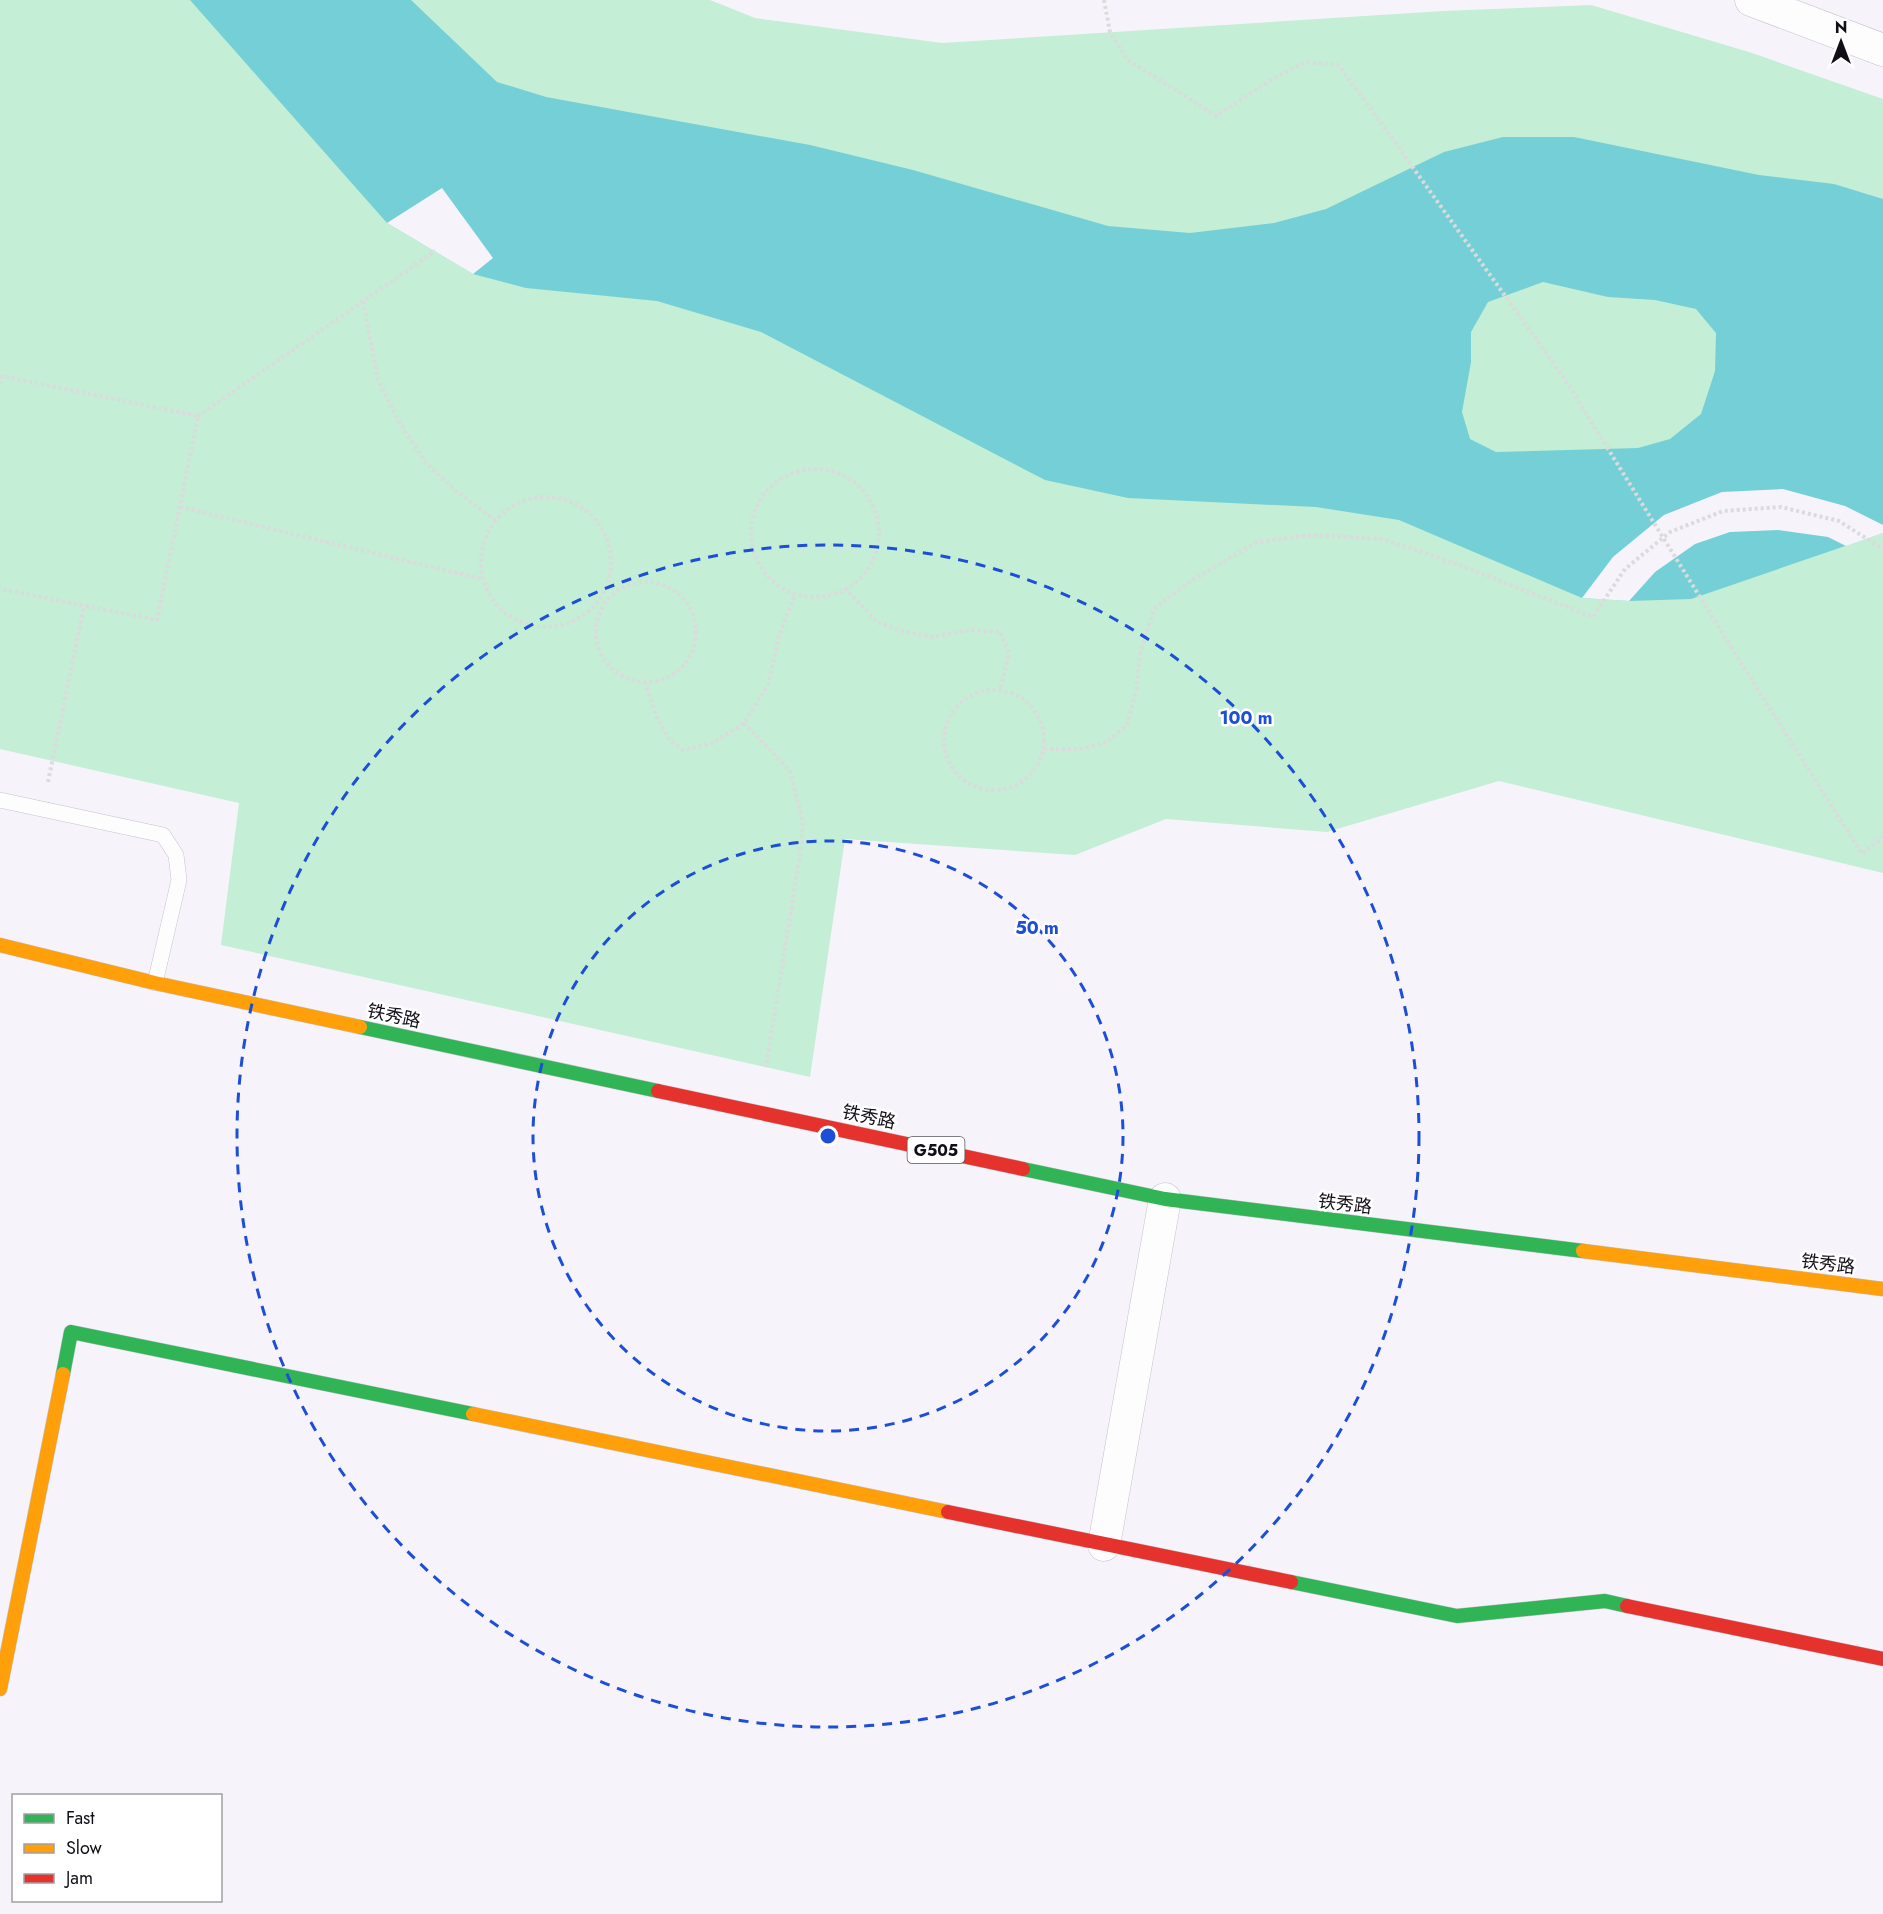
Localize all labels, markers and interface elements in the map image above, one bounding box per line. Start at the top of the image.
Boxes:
north arrow [1811,12,1871,72]
text: N [1835,16,1847,39]
text: 100 m [1219,705,1273,731]
text: 50 m [1015,915,1059,941]
street label: 铁秀路 [365,998,423,1034]
street label: 铁秀路 [840,1099,898,1135]
centre of rings [818,1126,838,1146]
road number: G505 [908,1137,964,1163]
street label: 铁秀路 [1317,1188,1373,1220]
street label: 铁秀路 [1800,1248,1856,1280]
legend [12,1794,222,1902]
text: Fast [66,1805,95,1831]
text: Slow [66,1835,103,1861]
text: Jam [64,1865,93,1891]

